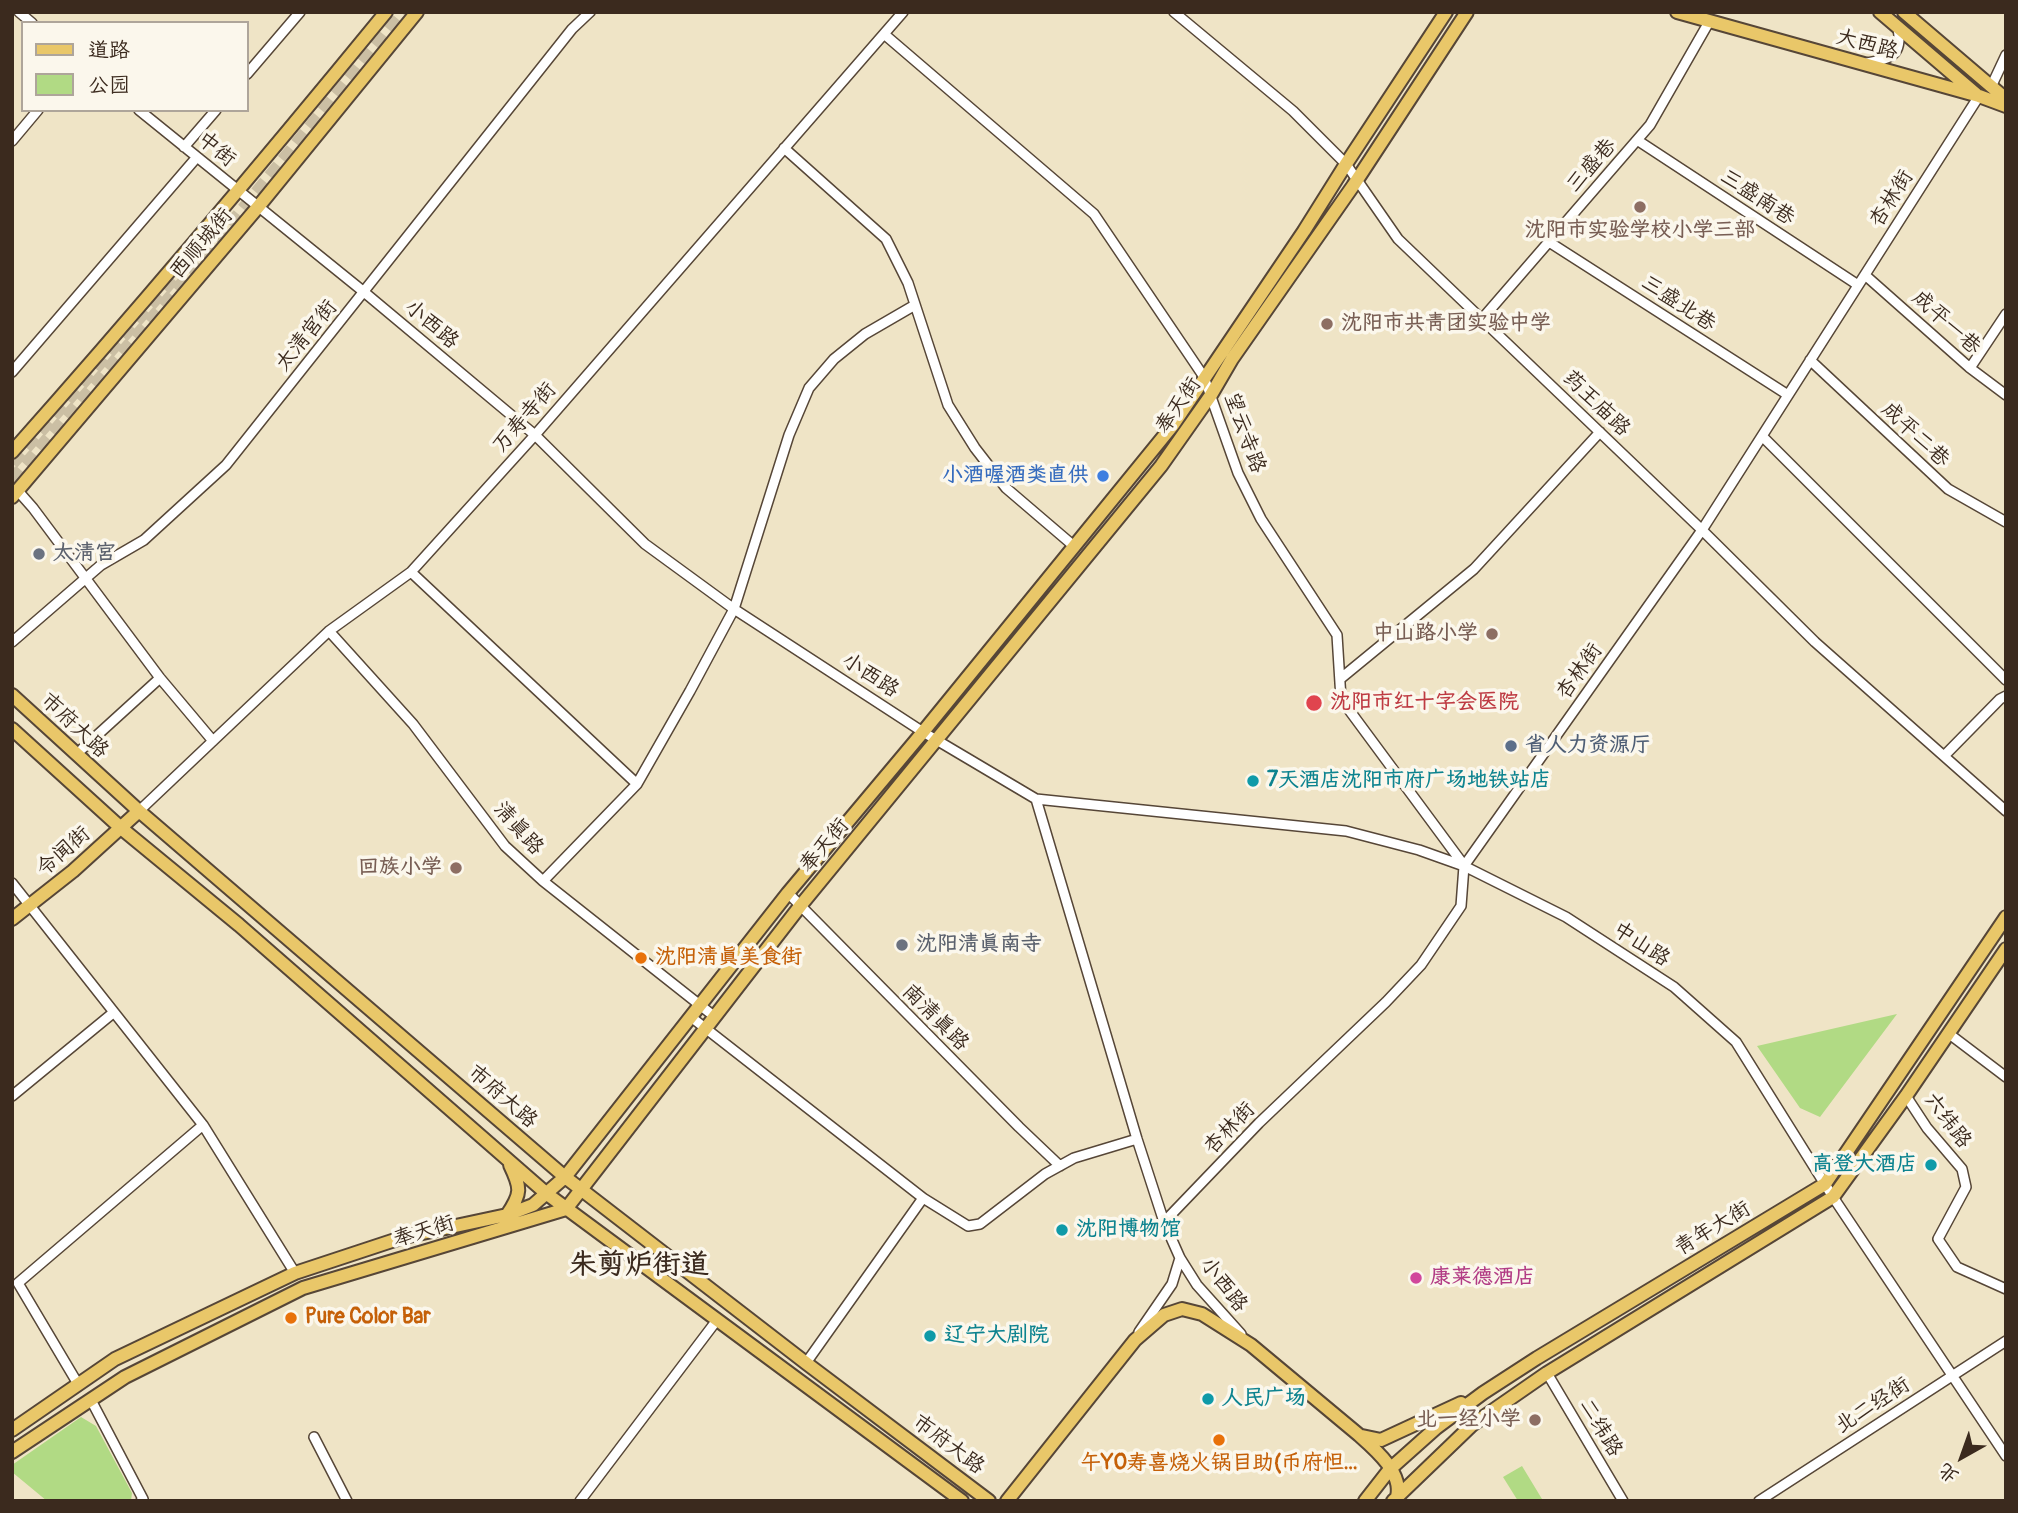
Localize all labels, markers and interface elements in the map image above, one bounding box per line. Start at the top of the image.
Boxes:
legend [21,21,248,112]
street label: 大西路 [1833,25,1901,65]
text: 道路 [88,37,130,64]
text: 公园 [88,72,130,99]
street label: 中街 [192,127,240,173]
street label: 三盛巷 [1562,134,1622,198]
street label: 三盛南巷 [1715,165,1799,231]
street label: 杏林街 [1865,166,1919,232]
marker: 沈阳市实验学校小学三部 [1632,199,1648,215]
street label: 西顺城街 [165,204,239,284]
place label: 沈阳市实验学校小学三部 [1525,218,1755,244]
street label: 三盛北巷 [1636,271,1720,337]
street label: 成平一巷 [1906,286,1986,360]
street label: 太清宫街 [271,295,343,377]
street label: 小西路 [399,295,463,355]
place label: 沈阳市共青团实验中学 [1341,311,1551,337]
marker: 沈阳市共青团实验中学 [1319,316,1335,332]
street label: 药王庙路 [1557,366,1635,442]
street label: 奉天街 [1151,373,1207,439]
street label: 万寿寺街 [488,378,562,458]
street label: 望云寺路 [1218,389,1270,477]
street label: 成平二巷 [1876,397,1954,473]
place label: 小酒喔酒类直供 [942,463,1089,489]
marker: 小酒喔酒类直供 [1095,468,1111,484]
place label: 太清宫 [53,541,116,567]
marker: 太清宫 [31,546,47,562]
place label: 中山路小学 [1373,621,1478,647]
marker: 中山路小学 [1484,626,1500,642]
street label: 杏林街 [1552,639,1608,705]
street label: 小西路 [837,648,903,704]
street label: 市府大路 [35,688,113,764]
place label: 沈阳市红十字会医院 [1330,690,1519,716]
marker: 沈阳市红十字会医院 [1304,693,1324,713]
place label: 省人力资源厅 [1525,733,1651,759]
marker: 省人力资源厅 [1503,738,1519,754]
place label: 7天酒店沈阳市府广场地铁站店 [1267,768,1551,794]
marker: 7天酒店沈阳市府广场地铁站店 [1245,773,1261,789]
street label: 清真路 [488,797,548,861]
street label: 奉天街 [795,814,855,878]
street label: 令闻街 [32,822,96,882]
place label: 回族小学 [358,855,442,881]
marker: 回族小学 [448,860,464,876]
street label: 中山路 [1608,917,1674,973]
place label: 沈阳清真南寺 [916,932,1042,958]
marker: 沈阳清真南寺 [894,937,910,953]
place label: 沈阳清真美食街 [655,945,802,971]
marker: 沈阳清真美食街 [633,950,649,966]
street label: 南清真路 [896,979,974,1057]
street label: 市府大路 [462,1060,542,1134]
street label: 六纬路 [1918,1088,1976,1154]
street label: 杏林街 [1199,1098,1261,1160]
place label: 高登大酒店 [1812,1152,1917,1178]
marker: 高登大酒店 [1923,1157,1939,1173]
street label: 青年大街 [1671,1197,1755,1261]
street label: 奉天街 [390,1211,458,1253]
place label: 沈阳博物馆 [1076,1217,1181,1243]
marker: 沈阳博物馆 [1054,1222,1070,1238]
district label: 朱剪炉街道 [569,1249,709,1283]
street label: 小西路 [1194,1252,1252,1318]
place label: 康莱德酒店 [1430,1265,1535,1291]
marker: 康莱德酒店 [1408,1270,1424,1286]
place label: Pure Color Bar [305,1305,431,1331]
marker: Pure Color Bar [283,1310,299,1326]
place label: 辽宁大剧院 [944,1323,1049,1349]
marker: 辽宁大剧院 [922,1328,938,1344]
street label: 北二经街 [1831,1373,1915,1439]
place label: 人民广场 [1222,1386,1306,1412]
marker: 人民广场 [1200,1391,1216,1407]
street label: 二纬路 [1573,1395,1627,1461]
place label: 北一经小学 [1416,1407,1521,1433]
street label: 市府大路 [907,1410,989,1480]
marker: 北一经小学 [1527,1412,1543,1428]
north arrow [1927,1422,1997,1492]
marker: 午YO寿喜烧火锅目助(币府怛... [1211,1432,1227,1448]
place label: 午YO寿喜烧火锅目助(币府怛... [1080,1451,1358,1477]
text: 北 [1934,1458,1964,1488]

